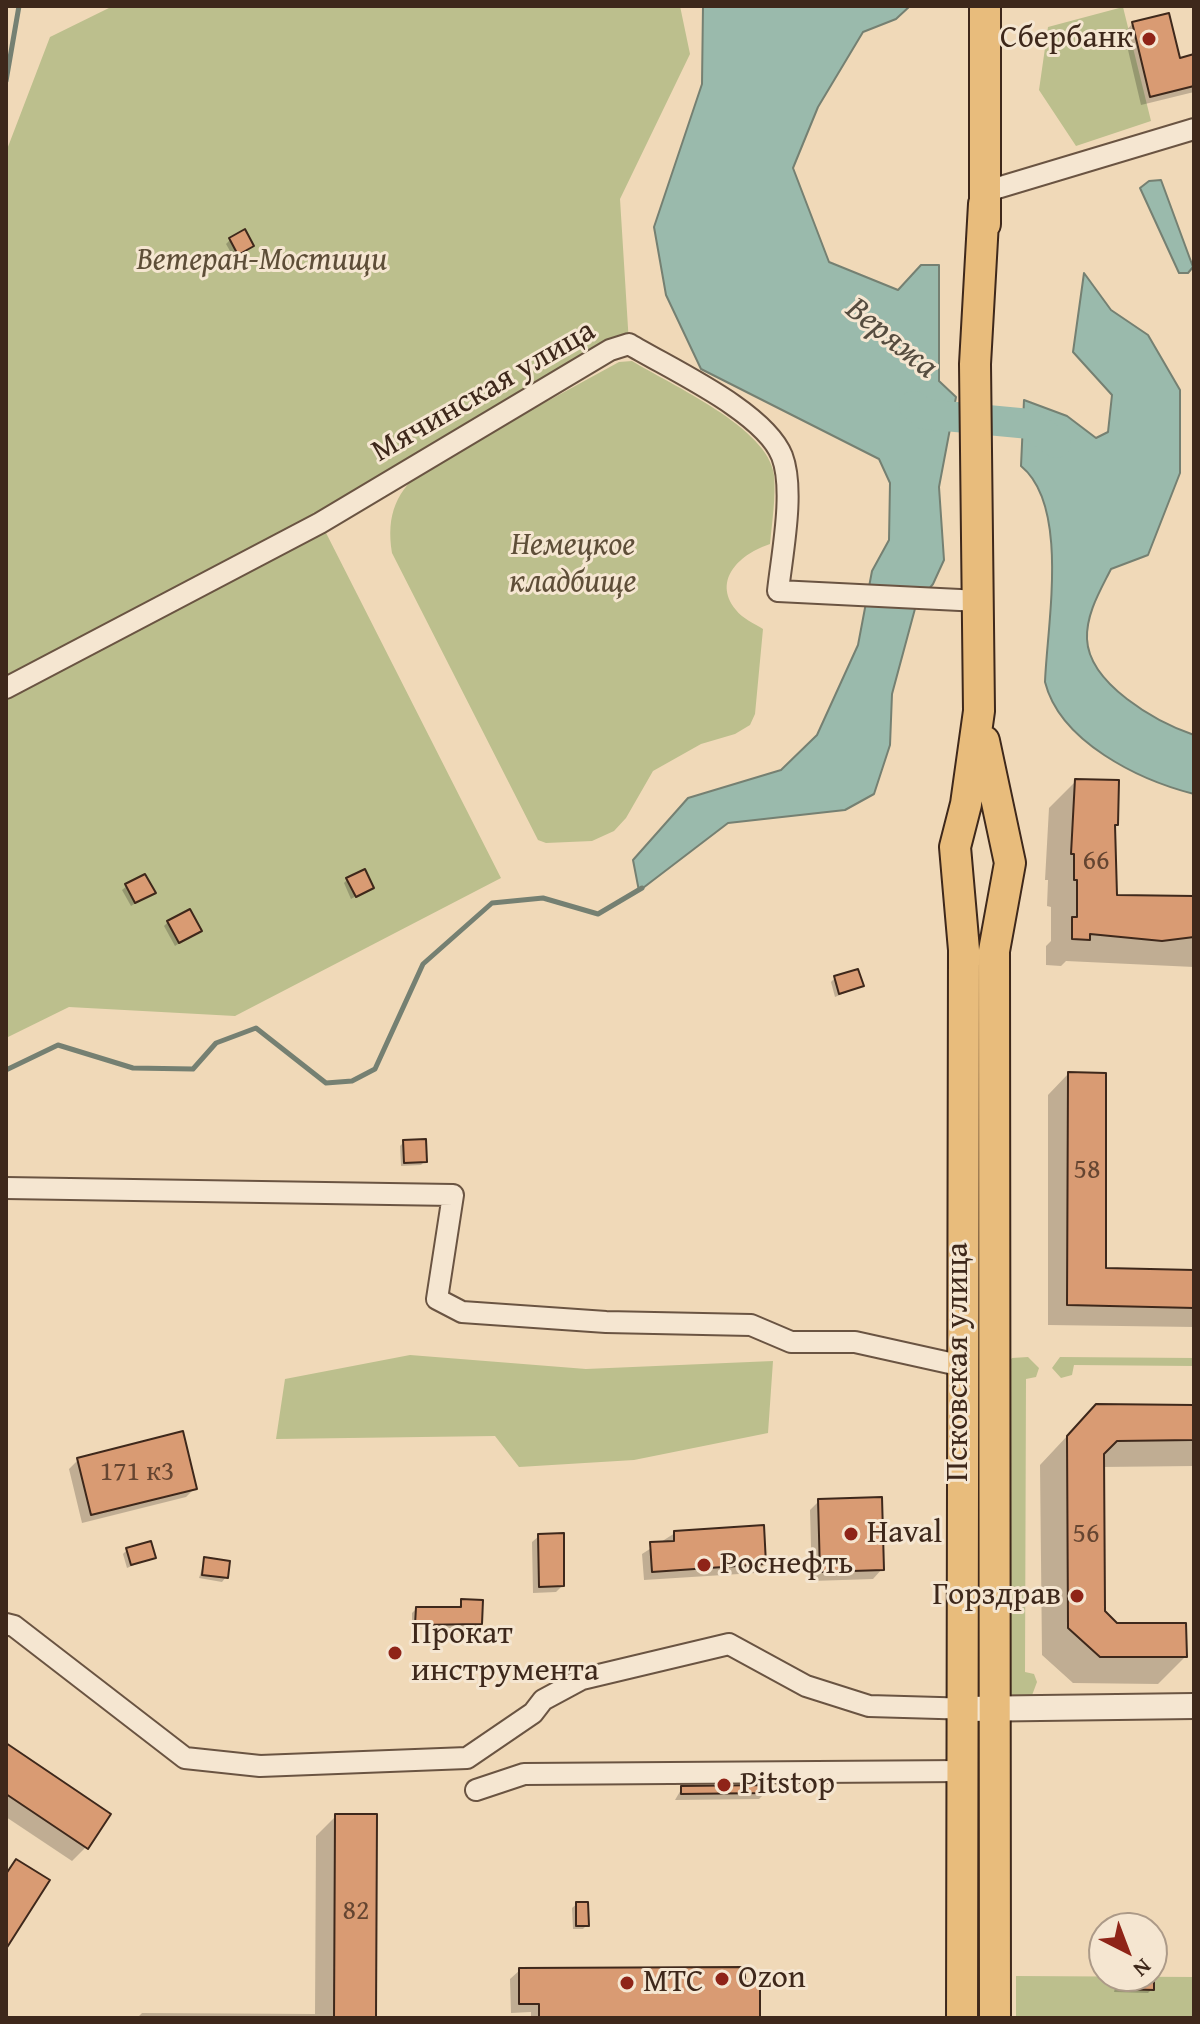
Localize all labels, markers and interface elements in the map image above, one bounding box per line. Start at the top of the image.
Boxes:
place label: Сбербанк [1000,20,1133,58]
marker: Сбербанк [1140,30,1158,48]
park label: Ветеран-Мостищи [137,242,387,280]
water label: Веряжа [837,290,945,388]
street label: Мячинская улица [365,312,603,472]
park label: Немецкое кладбище [510,527,636,602]
house number: 66 [1083,845,1109,879]
house number: 58 [1074,1154,1100,1188]
street label: Псковская улица [940,1242,978,1482]
house number: 171 к3 [100,1456,174,1490]
place label: Haval [867,1515,942,1553]
house number: 56 [1073,1518,1099,1552]
marker: Haval [842,1525,860,1543]
place label: Роснефть [720,1546,853,1584]
marker: Роснефть [695,1556,713,1574]
place label: Горздрав [932,1577,1061,1615]
marker: Горздрав [1068,1587,1086,1605]
place label: Прокат инструмента [411,1616,599,1691]
marker: Прокат инструмента [386,1644,404,1662]
place label: Pitstop [740,1766,835,1804]
marker: Pitstop [715,1776,733,1794]
house number: 82 [343,1895,369,1929]
north arrow [1088,1912,1168,1992]
text: N [1127,1952,1159,1985]
place label: Ozon [738,1960,806,1998]
place label: МТС [643,1964,703,2002]
marker: Ozon [713,1970,731,1988]
marker: МТС [618,1974,636,1992]

